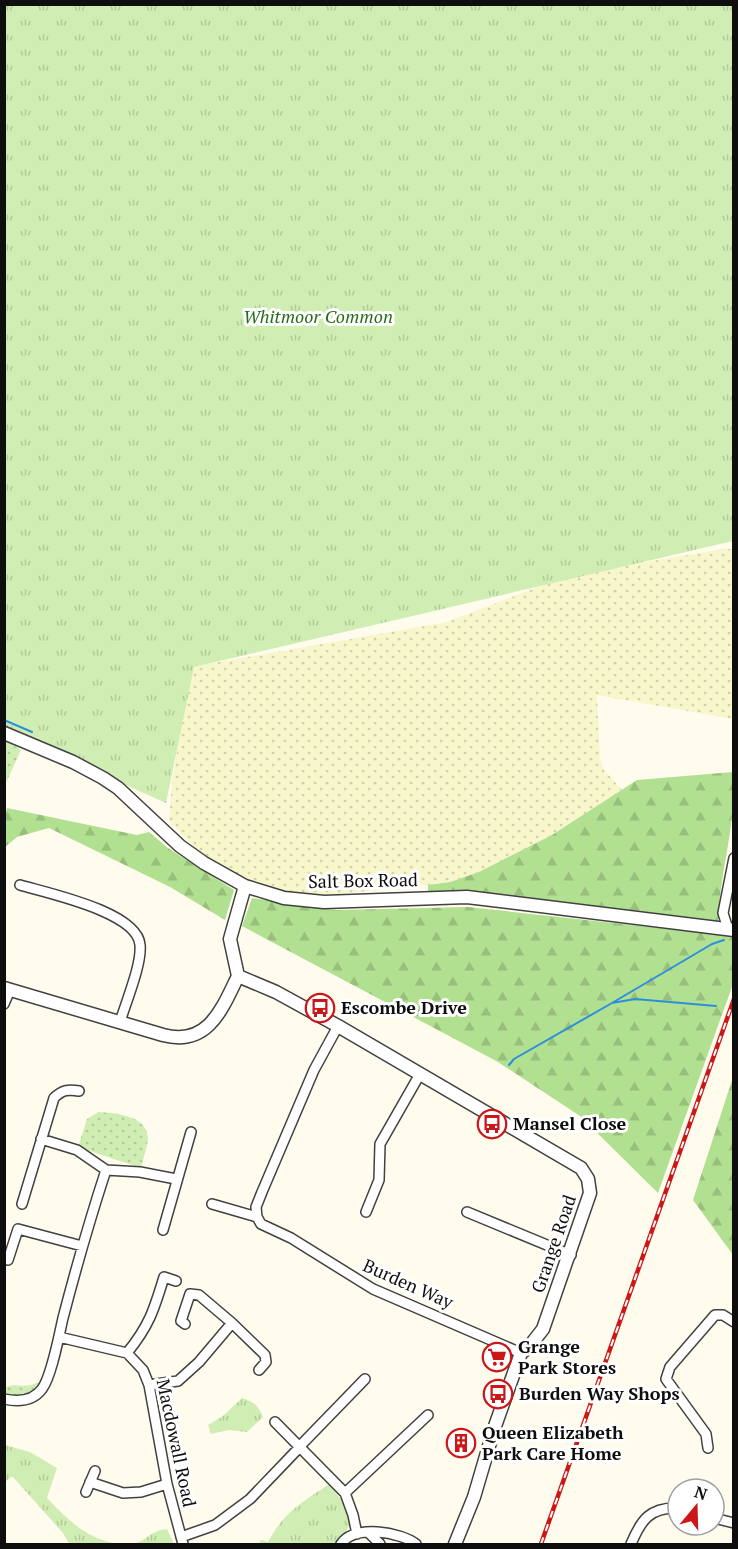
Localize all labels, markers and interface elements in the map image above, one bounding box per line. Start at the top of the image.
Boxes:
park label: Whitmoor Common [243,304,393,328]
street label: Salt Box Road [308,867,418,893]
bus stop icon: Escombe Drive [304,992,336,1024]
place label: Escombe Drive [341,995,467,1019]
bus stop icon: Mansel Close [476,1108,508,1140]
place label: Mansel Close [513,1111,627,1135]
street label: Grange Road [525,1191,581,1296]
street label: Burden Way [360,1253,458,1314]
place label: Grange Park Stores [518,1334,616,1379]
supermarket icon: Grange Park Stores [481,1341,513,1373]
street label: Macdowall Road [152,1377,202,1509]
bus stop icon: Burden Way Shops [482,1378,514,1410]
place label: Burden Way Shops [519,1381,680,1405]
place label: Queen Elizabeth Park Care Home [482,1420,624,1465]
building icon: Queen Elizabeth Park Care Home [445,1427,477,1459]
north arrow [666,1477,726,1537]
text: N [692,1480,710,1505]

